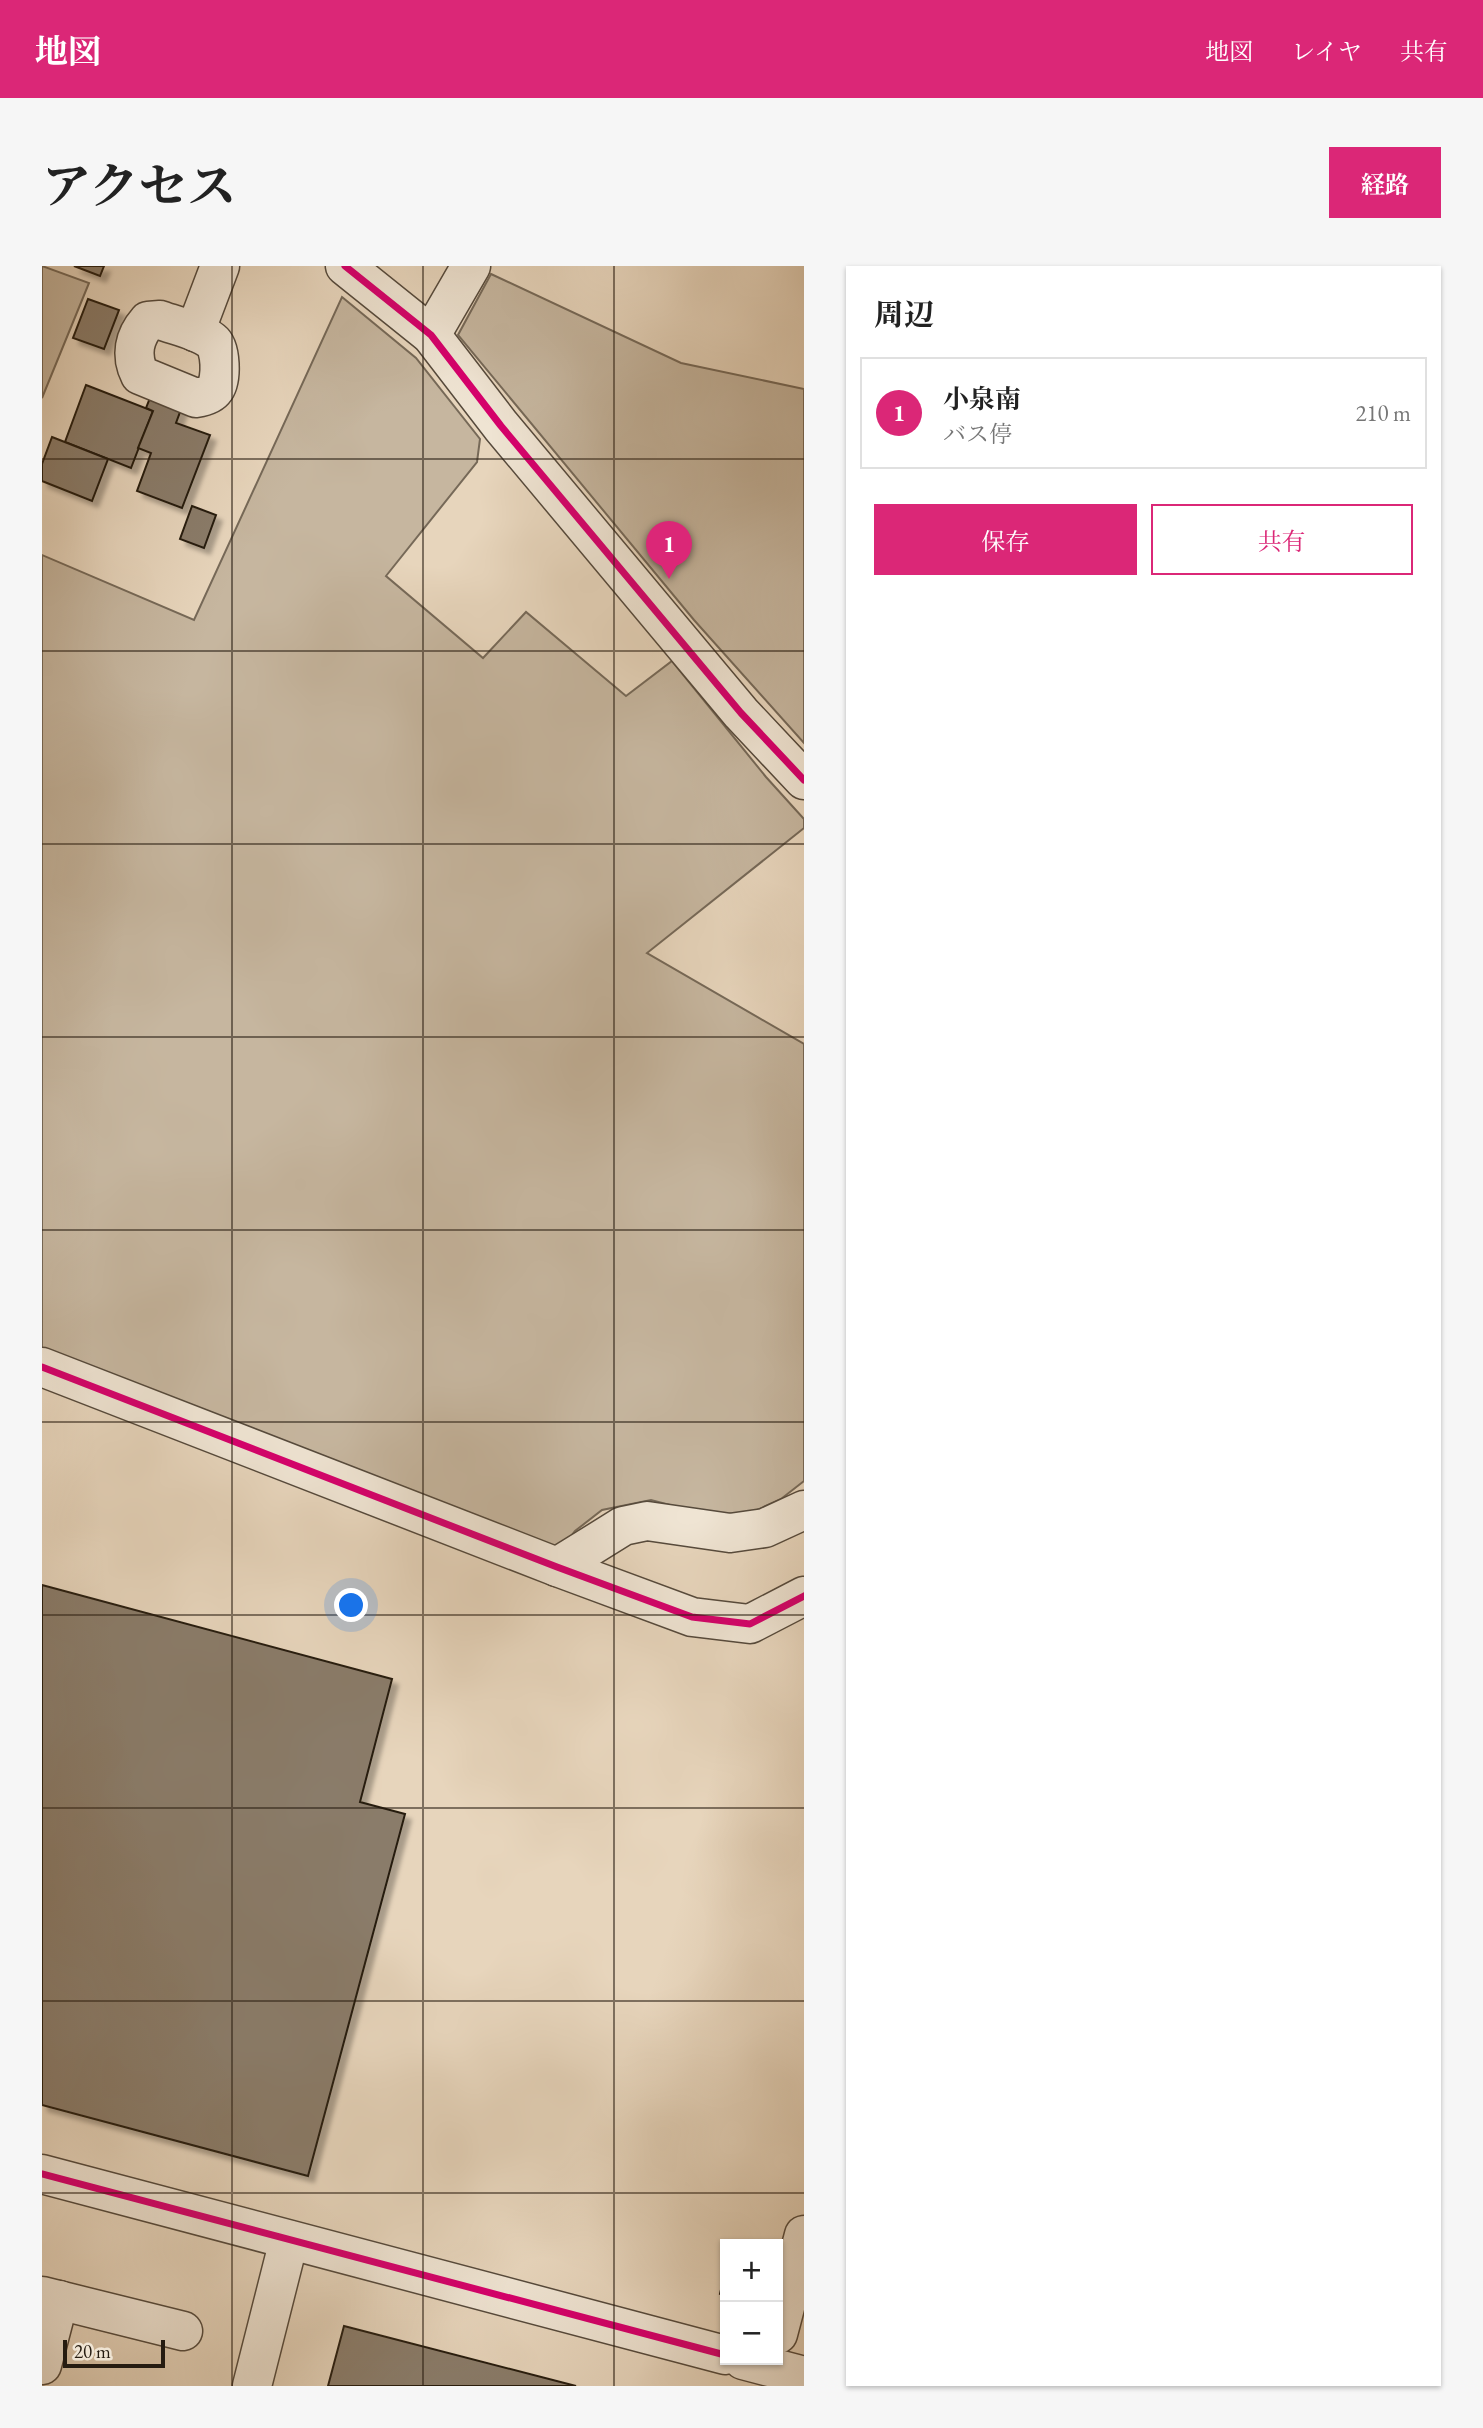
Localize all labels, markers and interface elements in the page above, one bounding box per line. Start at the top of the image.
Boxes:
text: 地図 [35,30,101,73]
text: 地図 [1205,36,1253,67]
text: レイヤ [1291,36,1362,67]
text: 共有 [1400,36,1448,67]
button: 経路 [1329,147,1441,218]
text: アクセス [42,154,237,218]
text: 周辺 [874,295,934,334]
text: 小泉南 [943,382,1021,416]
text: 1 [893,398,905,428]
text: 210 m [1355,398,1411,428]
text: バス停 [943,419,1012,449]
button: 保存 [874,504,1137,575]
button: 共有 [1151,504,1413,575]
pin: 1 [646,521,692,579]
your location [334,1588,368,1622]
map controls [720,2239,783,2365]
button: + [720,2239,783,2302]
button: − [720,2302,783,2365]
scale bar [63,2337,164,2369]
text: 20 m [74,2339,111,2364]

